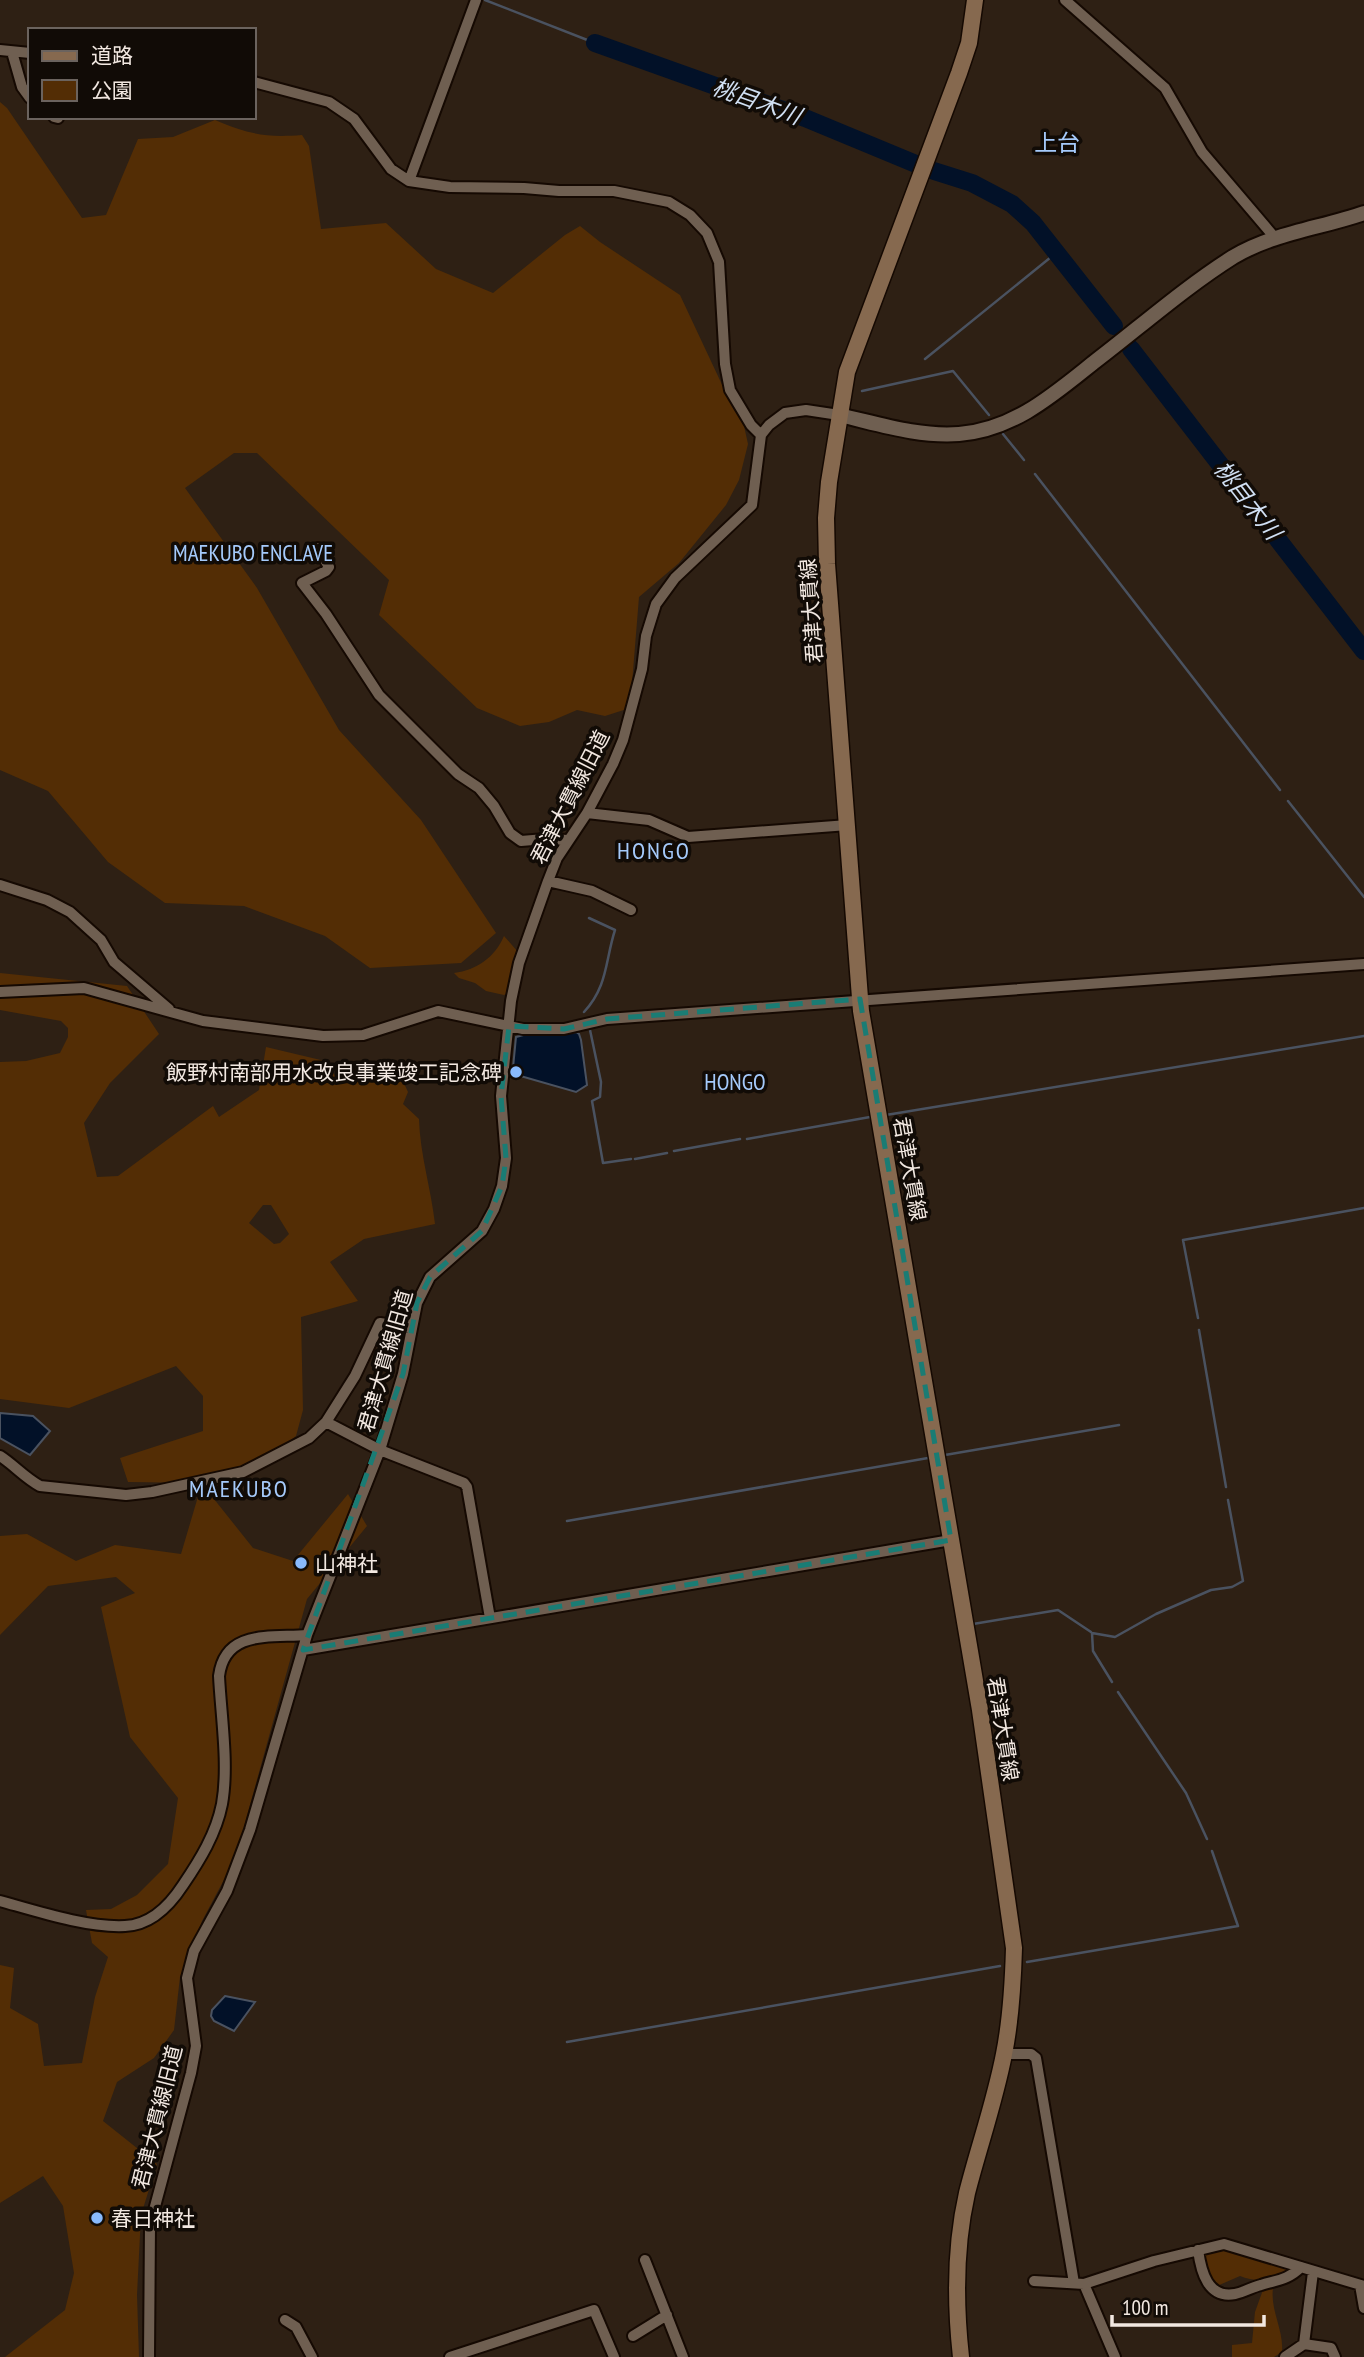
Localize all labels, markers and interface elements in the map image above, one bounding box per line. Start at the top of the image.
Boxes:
legend [28,28,256,119]
text: 道路 [91,42,133,69]
water label: 桃目木川 [709,72,808,131]
text: 公園 [91,77,133,104]
district label: 上台 [1034,128,1080,157]
water label: 桃目木川 [1208,455,1290,548]
district label: MAEKUBO ENCLAVE [173,538,333,567]
street label: 君津大貫線 [794,558,828,664]
street label: 君津大貫線旧道 [525,725,615,869]
district label: HONGO [617,835,691,866]
place label: 飯野村南部用水改良事業竣工記念碑 [166,1059,502,1086]
marker: 飯野村南部用水改良事業竣工記念碑 [508,1064,524,1080]
district label: HONGO [704,1067,766,1096]
street label: 君津大貫線 [888,1115,932,1223]
street label: 君津大貫線旧道 [352,1287,418,1435]
district label: MAEKUBO [189,1473,289,1504]
place label: 山神社 [315,1550,378,1577]
marker: 山神社 [293,1555,309,1571]
street label: 君津大貫線 [981,1675,1025,1783]
street label: 君津大貫線旧道 [126,2042,188,2192]
place label: 春日神社 [111,2205,195,2232]
marker: 春日神社 [89,2210,105,2226]
scale bar [1112,2284,1264,2328]
text: 100 m [1122,2294,1168,2321]

